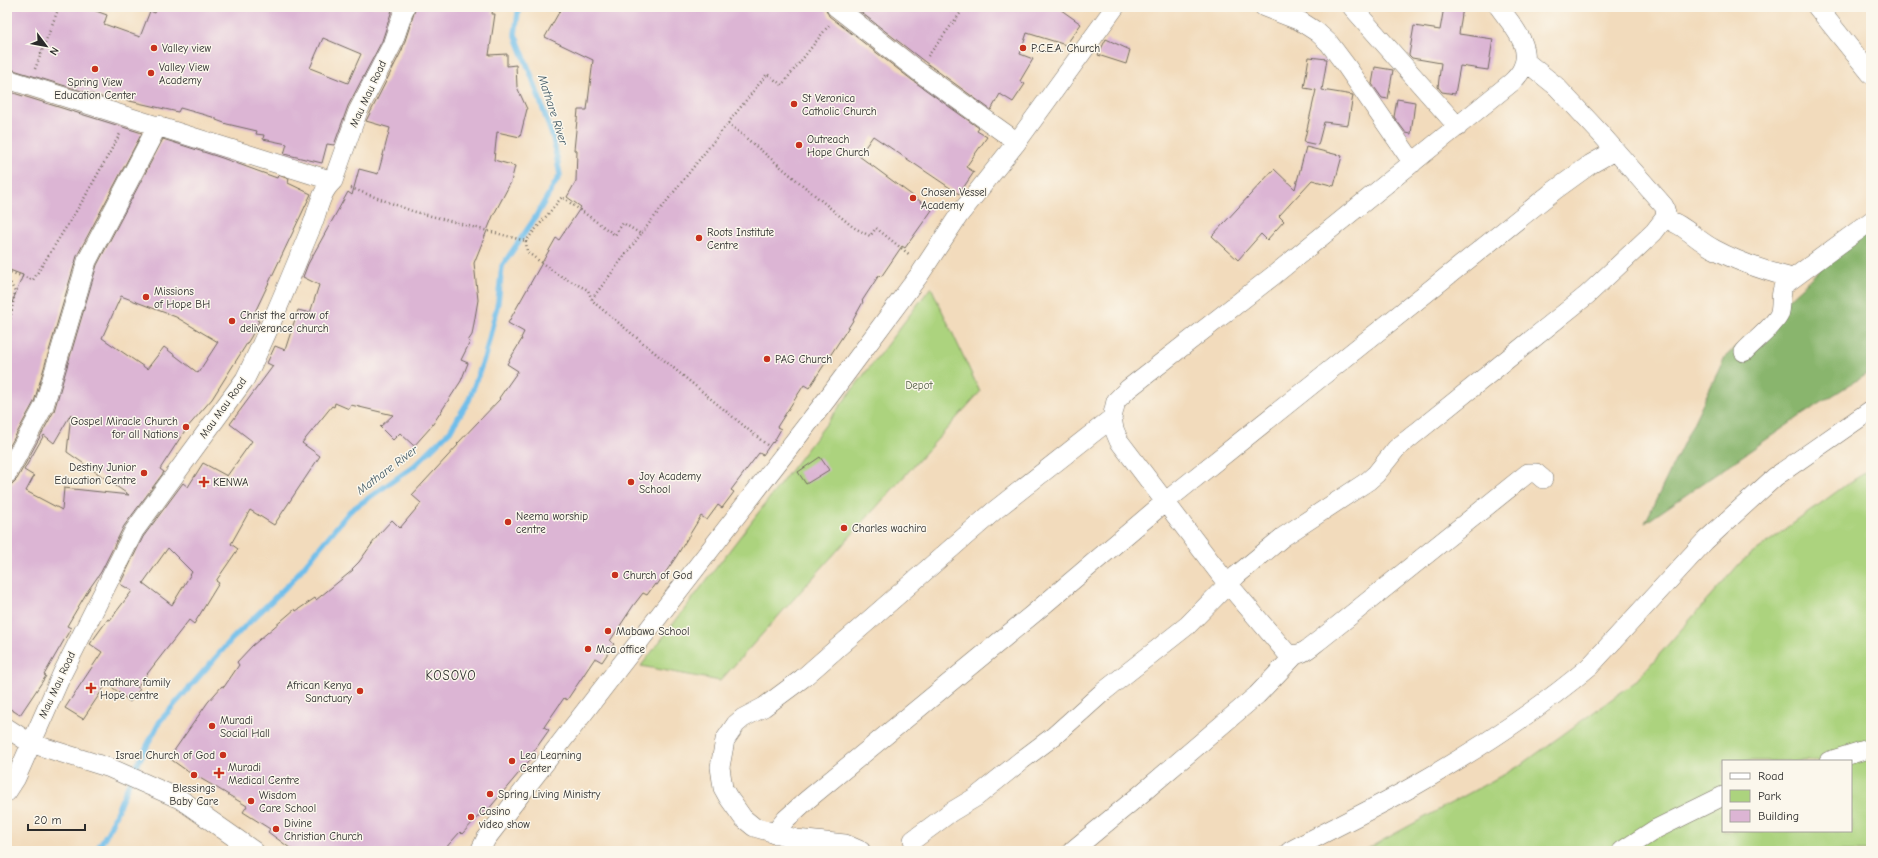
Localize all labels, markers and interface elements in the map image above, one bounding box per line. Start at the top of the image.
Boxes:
north arrow [26,26,66,66]
place label: Valley view [162,42,211,55]
place label: P.C.E.A. Church [1031,42,1100,55]
marker: Valley view [149,43,159,53]
marker: P.C.E.A. Church [1018,43,1028,53]
text: N [47,45,61,58]
street label: Mau Mau Road [347,58,389,129]
place label: Valley View Academy [159,61,210,87]
marker: Spring View Education Center [90,64,100,74]
marker: Valley View Academy [146,68,156,78]
water label: Mathare River [535,72,571,148]
place label: Spring View Education Center [54,76,136,102]
place label: St Veronica Catholic Church [802,92,877,118]
marker: St Veronica Catholic Church [789,99,799,109]
place label: Outreach Hope Church [807,133,869,159]
marker: Outreach Hope Church [794,140,804,150]
place label: Chosen Vessel Academy [921,186,987,212]
marker: Chosen Vessel Academy [908,193,918,203]
place label: Roots Institute Centre [707,226,775,252]
marker: Roots Institute Centre [694,233,704,243]
place label: Missions of Hope BH [154,285,210,311]
marker: Missions of Hope BH [141,292,151,302]
place label: Christ the arrow of deliverance church [240,309,329,335]
marker: Christ the arrow of deliverance church [227,316,237,326]
place label: PAG Church [775,353,832,366]
marker: PAG Church [762,354,772,364]
street label: Mau Mau Road [197,375,250,441]
park label: Depot [905,379,933,392]
place label: Gospel Miracle Church for all Nations [70,415,178,441]
marker: Gospel Miracle Church for all Nations [181,422,191,432]
water label: Mathare River [353,442,421,498]
place label: Destiny Junior Education Centre [55,461,137,487]
marker: Destiny Junior Education Centre [139,468,149,478]
place label: Joy Academy School [639,470,701,496]
marker: KENWA [198,476,210,488]
place label: KENWA [213,476,249,489]
marker: Joy Academy School [626,477,636,487]
place label: Neema worship centre [516,510,588,536]
marker: Neema worship centre [503,517,513,527]
place label: Charles wachira [852,522,926,535]
marker: Charles wachira [839,523,849,533]
place label: Church of God [623,569,692,582]
marker: Church of God [610,570,620,580]
place label: Mabawa School [616,625,690,638]
marker: Mabawa School [603,626,613,636]
place label: Mca office [596,643,646,656]
marker: Mca office [583,644,593,654]
street label: Mau Mau Road [36,649,78,720]
district label: KOSOVO [425,668,477,683]
place label: mathare family Hope centre [100,676,170,702]
place label: African Kenya Sanctuary [287,679,352,705]
marker: mathare family Hope centre [85,682,97,694]
marker: African Kenya Sanctuary [355,686,365,696]
place label: Muradi Social Hall [220,714,270,740]
marker: Muradi Social Hall [207,721,217,731]
place label: Israel Church of God [115,749,215,762]
place label: Lea Learning Center [520,749,582,775]
marker: Israel Church of God [218,750,228,760]
marker: Lea Learning Center [507,756,517,766]
legend [1722,760,1852,832]
place label: Muradi Medical Centre [228,761,300,787]
marker: Muradi Medical Centre [213,767,225,779]
text: Road [1758,769,1784,783]
marker: Blessings Baby Care [189,770,199,780]
place label: Blessings Baby Care [169,782,219,808]
place label: Spring Living Ministry [498,788,600,801]
place label: Wisdom Care School [259,789,316,815]
marker: Spring Living Ministry [485,789,495,799]
text: Park [1758,789,1781,803]
marker: Wisdom Care School [246,796,256,806]
place label: Casino video show [478,805,530,831]
scale bar [28,806,85,832]
text: Building [1758,809,1799,823]
marker: Casino video show [466,812,476,822]
text: 20 m [34,813,62,827]
place label: Divine Christian Church [284,817,363,843]
marker: Divine Christian Church [271,824,281,834]

